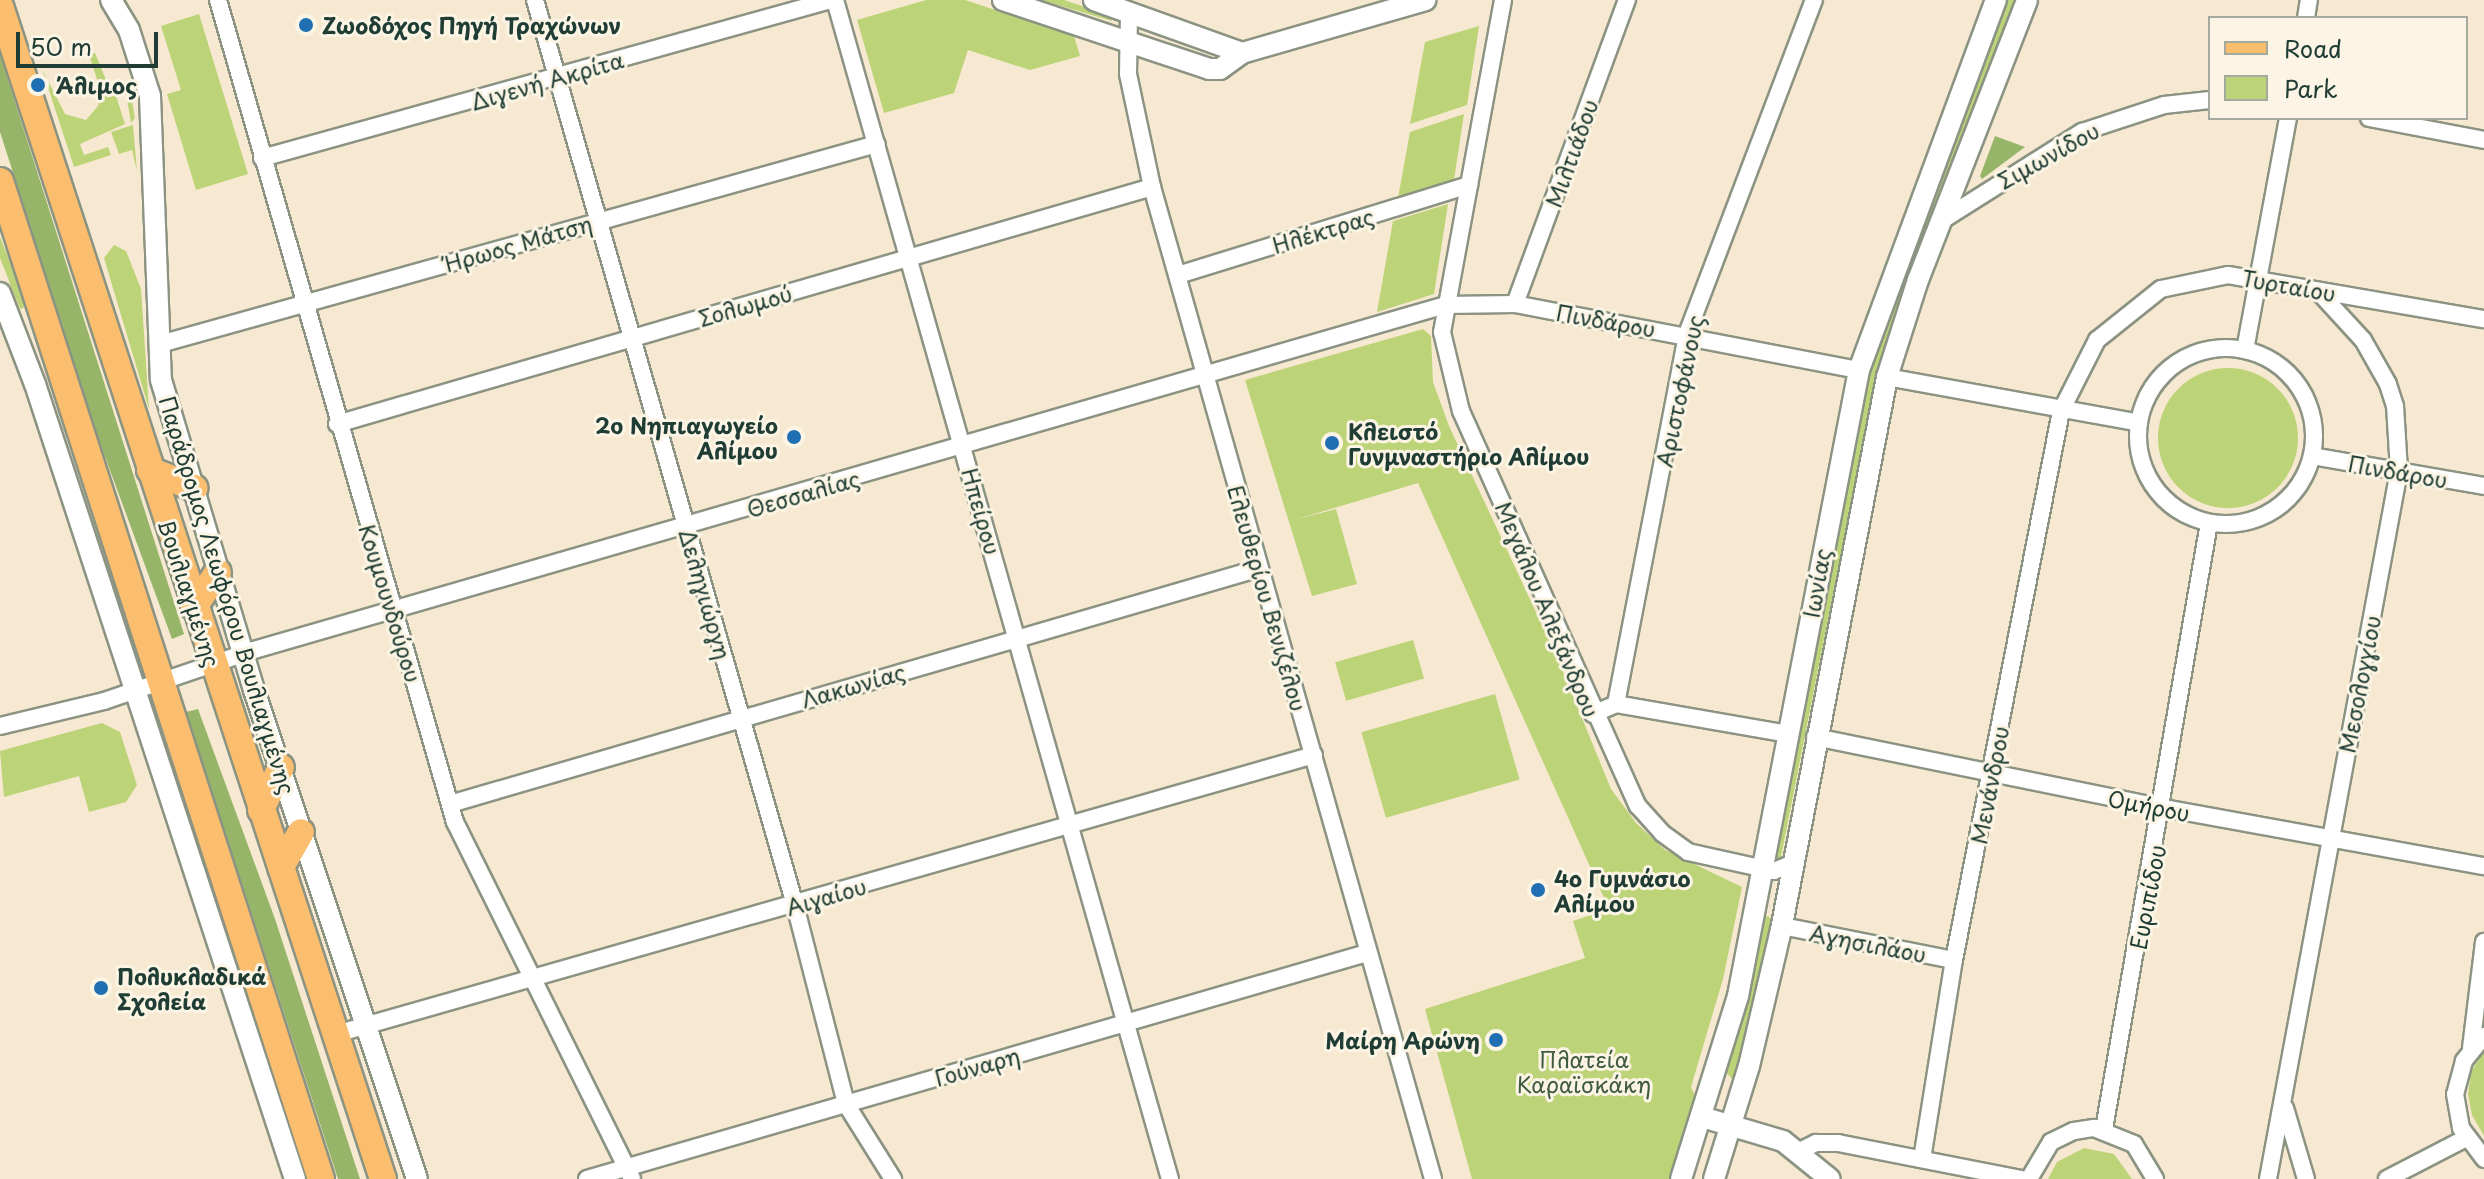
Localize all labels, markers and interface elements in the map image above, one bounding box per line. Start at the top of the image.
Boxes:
place label: Ζωοδόχος Πηγή Τραχώνων [322,12,622,38]
scale bar [20,16,162,66]
marker: Ζωοδόχος Πηγή Τραχώνων [297,16,315,34]
legend [2208,16,2468,120]
text: 50 m [30,28,92,64]
text: Road [2284,30,2342,66]
street label: Διγενή Ακρίτα [467,45,627,115]
text: Park [2284,70,2338,106]
place label: Άλιμος [56,72,137,98]
marker: Άλιμος [27,74,49,96]
street label: Μιλτιάδου [1539,95,1603,211]
street label: Σιμωνίδου [1993,116,2103,194]
street label: Ηλέκτρας [1269,202,1377,258]
street label: Ήρωος Μάτση [441,209,595,277]
street label: Τυρταίου [2240,264,2338,306]
street label: Σολωμού [695,279,795,331]
street label: Πινδάρου [1554,298,1658,342]
street label: Αριστοφάνους [1650,313,1708,469]
street label: Παράδρομος Λεωφόρου Βουλιαγμένης [155,393,301,797]
place label: 2ο Νηπιαγωγείο Αλίμου [594,411,778,462]
place label: Κλειστό Γυνμναστήριο Αλίμου [1348,417,1591,468]
marker: 2ο Νηπιαγωγείο Αλίμου [785,428,803,446]
marker: Κλειστό Γυνμναστήριο Αλίμου [1323,434,1341,452]
street label: Πινδάρου [2346,449,2450,493]
street label: Θεσσαλίας [743,464,863,522]
street label: Ηπείρου [957,465,1007,557]
street label: Ελευθερίου Βενιζέλου [1223,482,1313,714]
street label: Μεγάλου Αλεξάνδρου [1490,497,1606,721]
street label: Βουλιαγμένης [154,516,226,670]
street label: Κουμουνδούρου [354,521,428,685]
street label: Δεληγιώργη [675,526,737,662]
street label: Ιωνίας [1797,546,1835,620]
street label: Μεσολογγίου [2333,613,2385,755]
street label: Λακωνίας [798,658,908,712]
street label: Μενάνδρου [1965,724,2013,846]
street label: Ομήρου [2106,784,2192,826]
street label: Ευριπίδου [2124,842,2170,952]
place label: 4ο Γυμνάσιο Αλίμου [1554,864,1691,916]
street label: Αιγαίου [783,872,869,920]
marker: 4ο Γυμνάσιο Αλίμου [1529,881,1547,899]
street label: Αγησιλάου [1807,919,1929,967]
place label: Πολυκλαδικά Σχολεία [117,962,266,1014]
marker: Πολυκλαδικά Σχολεία [92,979,110,997]
place label: Μαίρη Αρώνη [1324,1027,1480,1053]
marker: Μαίρη Αρώνη [1487,1031,1505,1049]
street label: Γούναρη [931,1041,1023,1091]
park label: Πλατεία Καραϊσκάκη [1517,1045,1651,1096]

